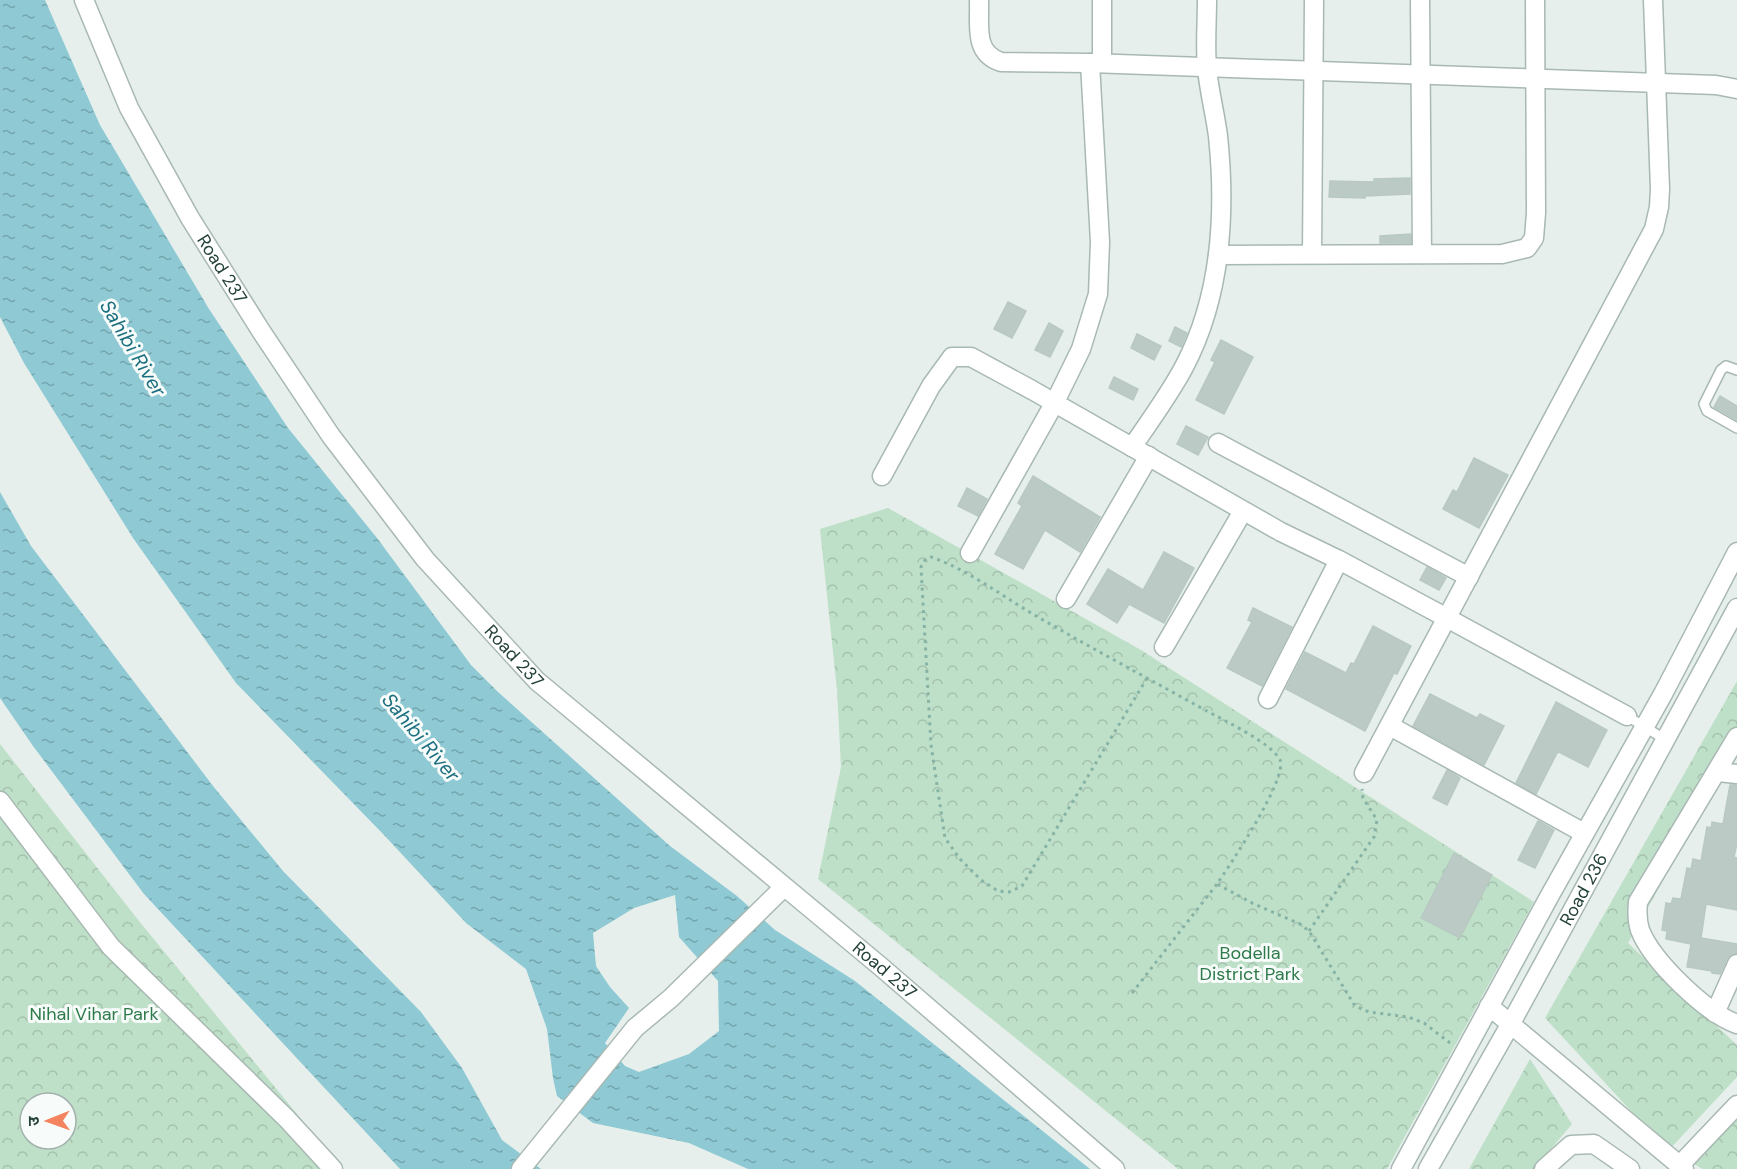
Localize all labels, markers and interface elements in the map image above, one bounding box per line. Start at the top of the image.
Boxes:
street label: Road 237 [191,230,253,308]
water label: Sahibi River [94,295,172,401]
street label: Road 237 [479,620,549,693]
water label: Sahibi River [376,687,466,787]
street label: Road 236 [1554,849,1613,930]
street label: Road 237 [847,936,922,1004]
park label: Bodella District Park [1200,941,1300,986]
park label: Nihal Vihar Park [29,1002,159,1026]
north arrow [18,1091,78,1151]
text: उ [23,1116,44,1126]

